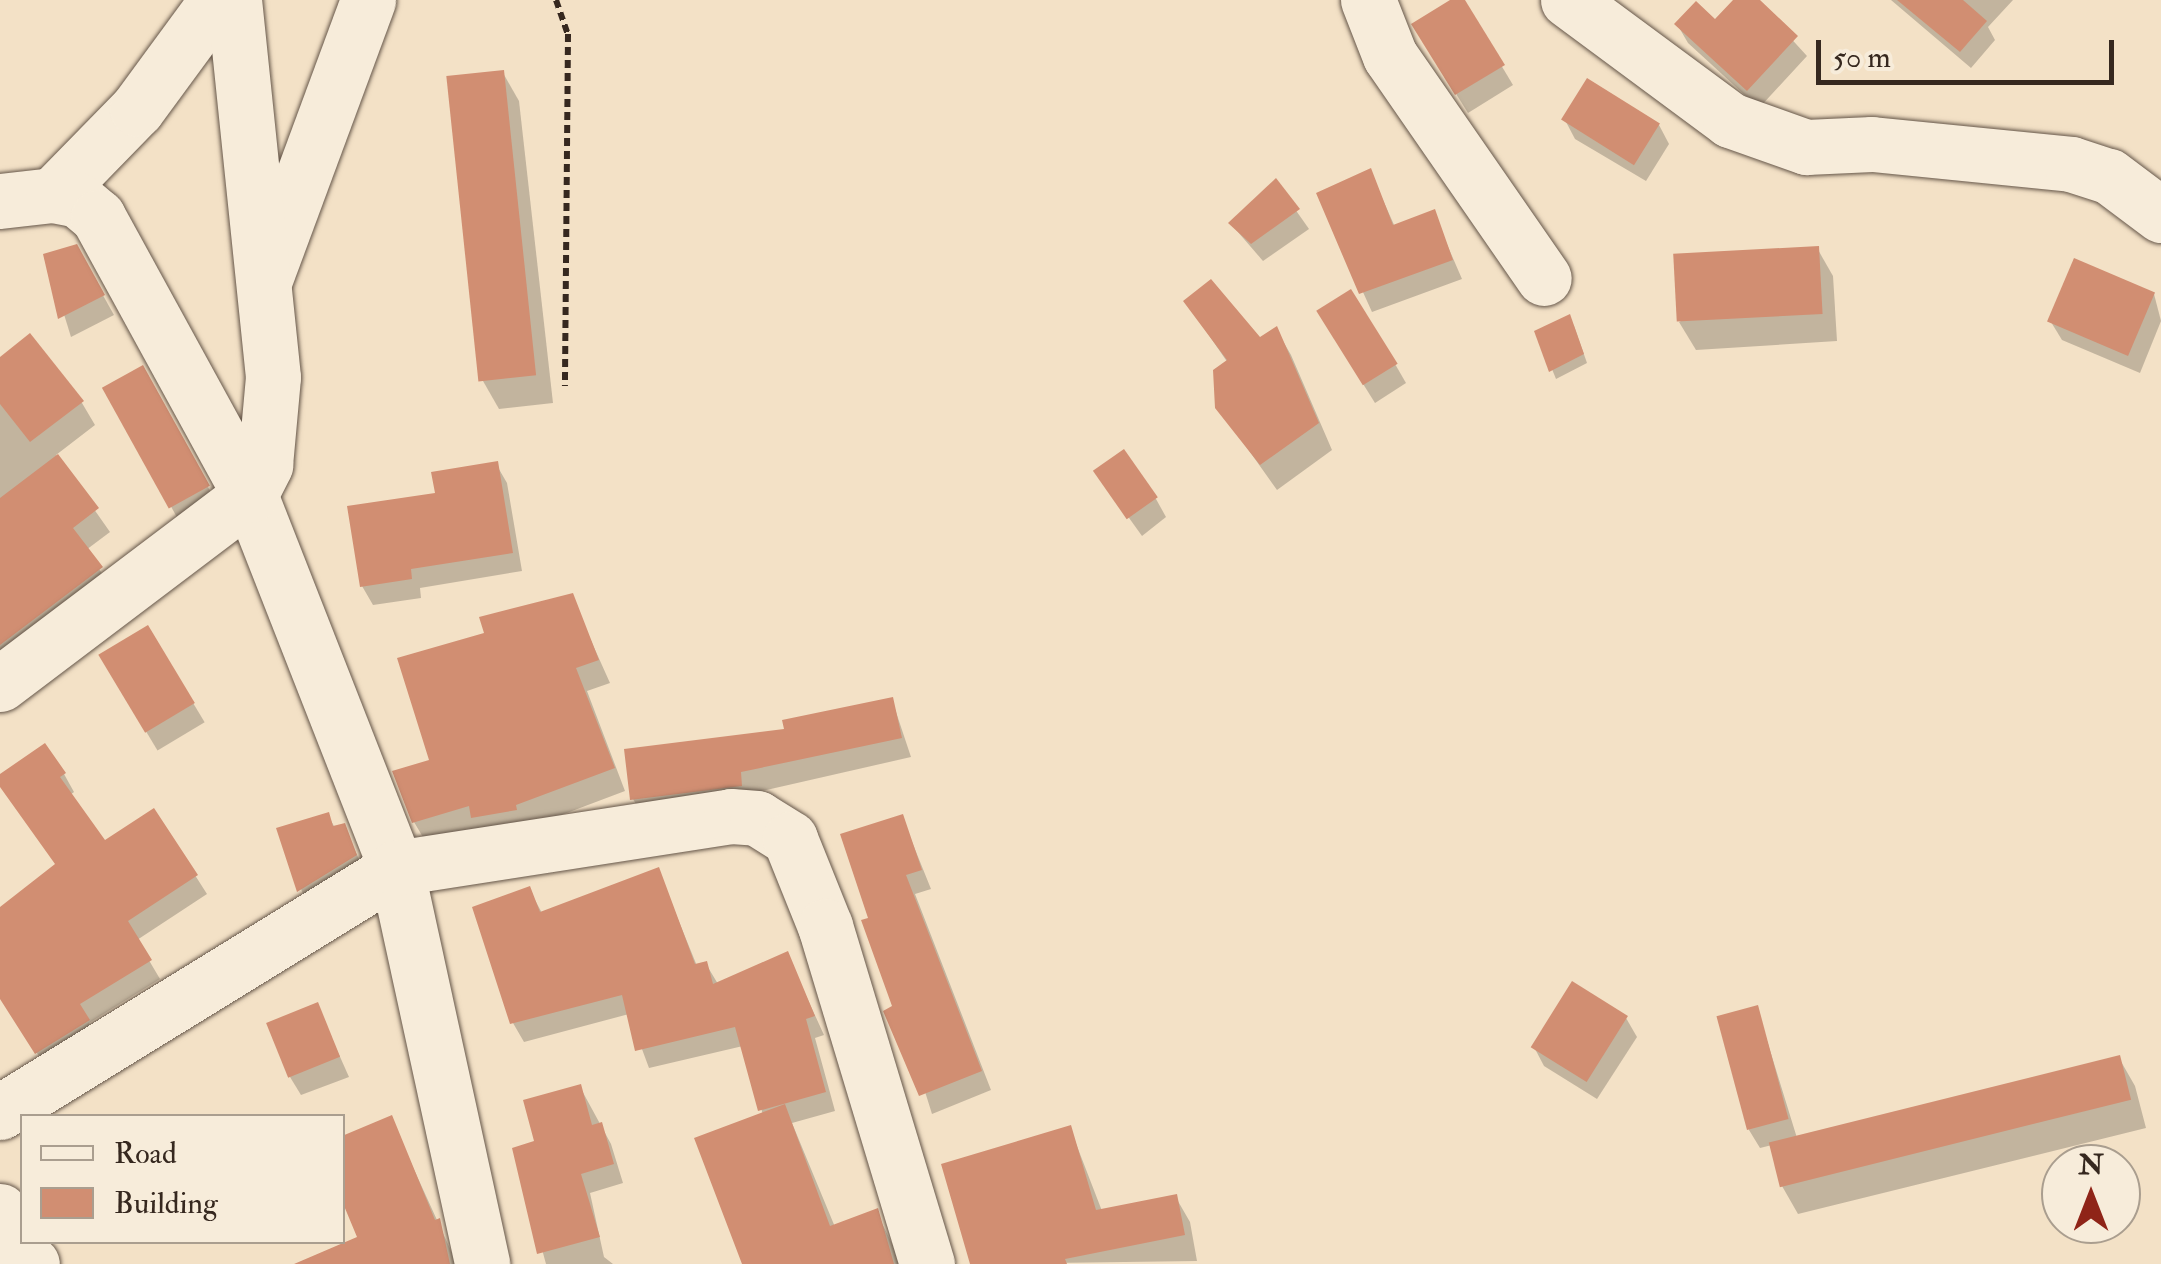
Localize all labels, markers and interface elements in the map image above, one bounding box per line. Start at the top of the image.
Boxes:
scale bar [1821,20,2118,82]
text: 50 m [1833,39,1891,76]
legend [20,1114,345,1244]
text: Road [114,1135,177,1172]
north arrow [2041,1144,2141,1244]
text: N [2078,1148,2104,1183]
text: Building [114,1185,218,1222]

